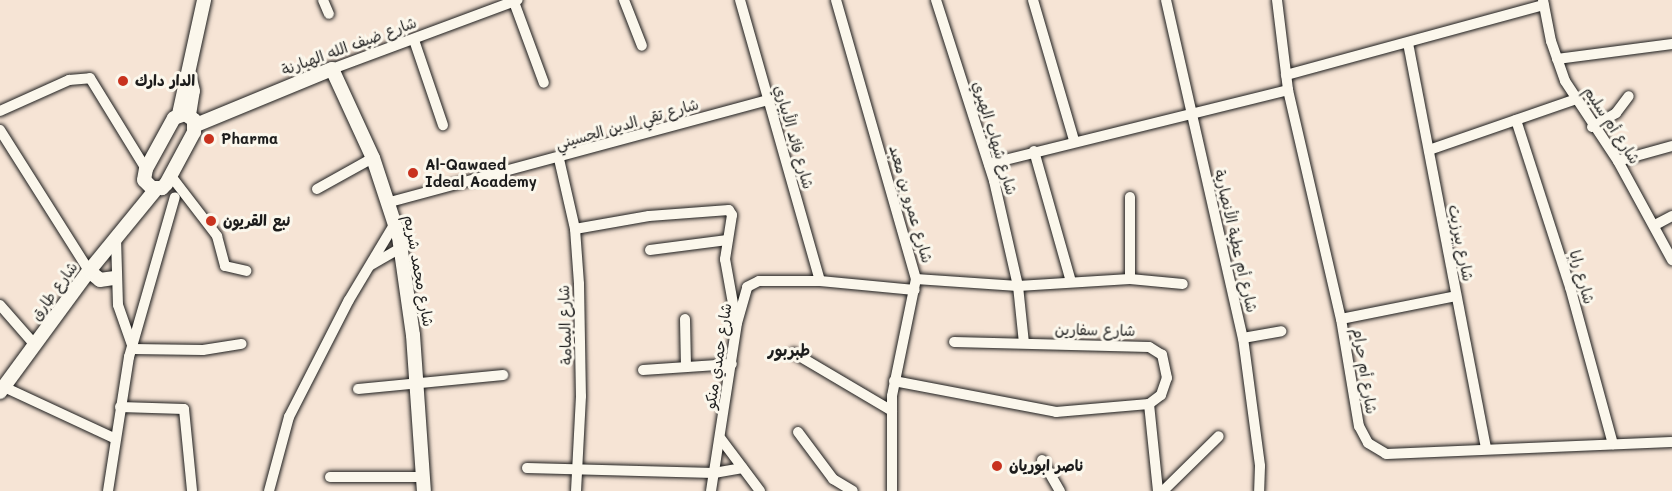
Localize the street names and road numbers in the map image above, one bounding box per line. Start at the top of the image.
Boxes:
street label: شارع ضيف الله الهبارنة [279,13,419,79]
street label: شارع شهاب الهبري [969,79,1021,197]
street label: شارع فائد الأبياري [771,83,817,191]
street label: شارع أم سليم [1580,83,1644,167]
street label: شارع تقي الدين الحسيني [553,95,701,153]
street label: شارع عمرو بن معبد [886,143,936,265]
street label: شارع أم عطية الأنصارية [1211,168,1261,314]
street label: شارع بيرزيت [1445,203,1477,283]
street label: شارع محمد شريم [400,214,438,328]
street label: شارع رابا [1566,248,1598,306]
street label: شارع طارق [27,258,81,324]
street label: شارع اليمامة [555,285,575,365]
street label: شارع حمدي منكو [701,302,735,410]
street label: شارع سفارين [1055,320,1135,340]
street label: شارع أم حرام [1349,327,1381,415]

